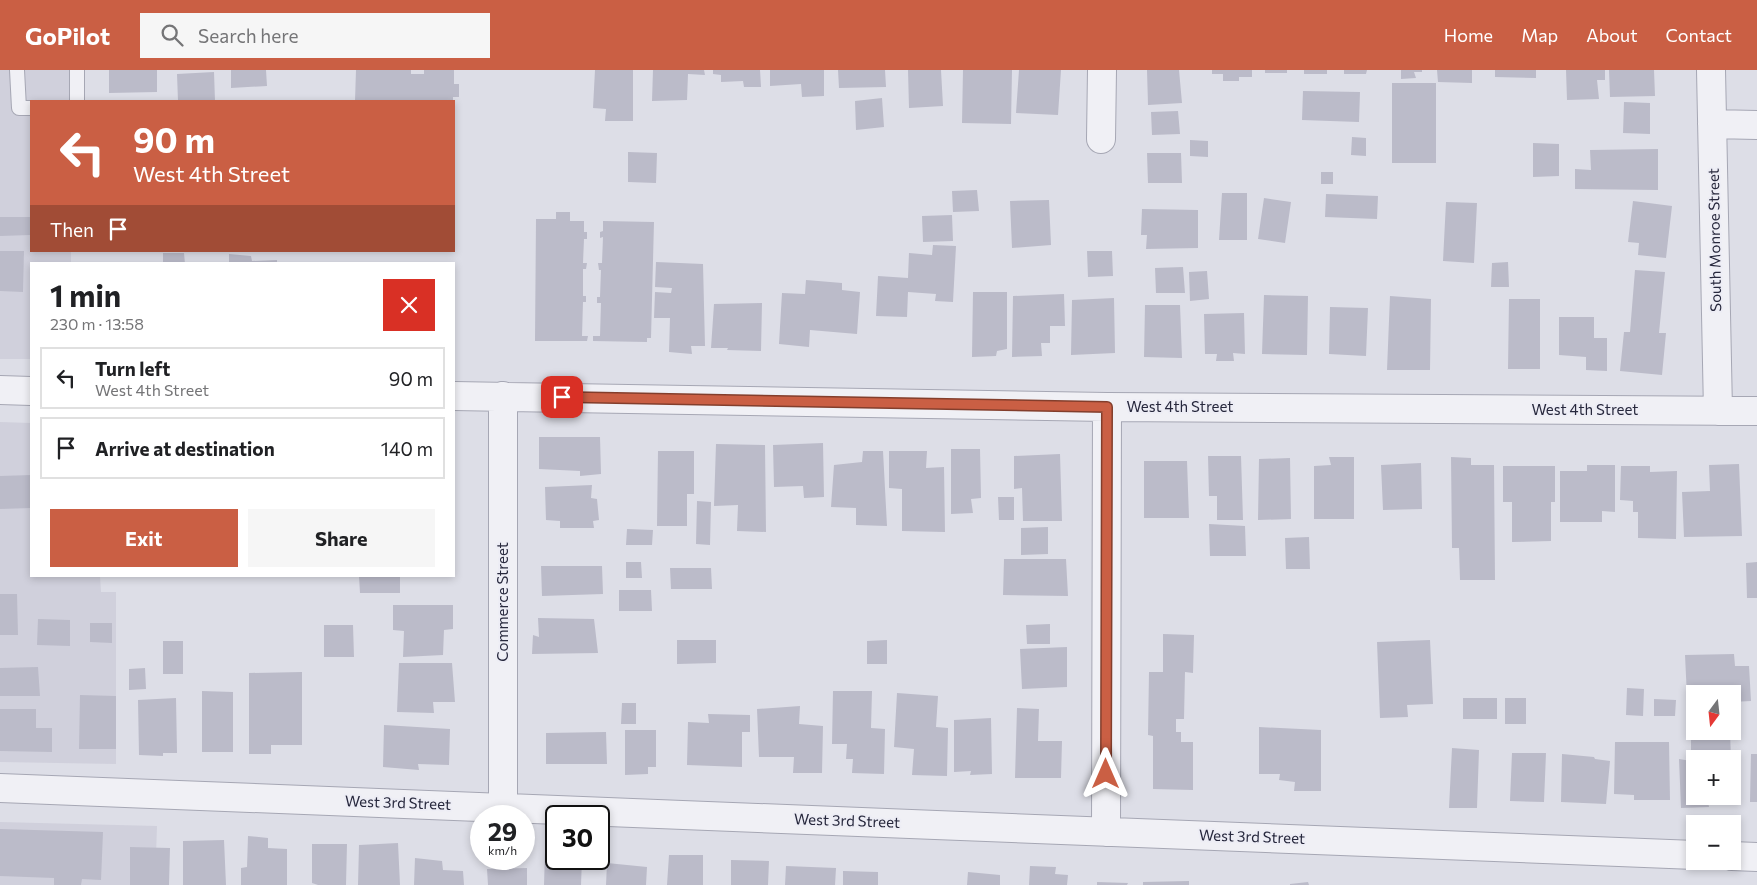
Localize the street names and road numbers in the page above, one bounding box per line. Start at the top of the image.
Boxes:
street label: South Monroe Street [1704,168,1724,312]
street label: West 4th Street [1127,397,1233,415]
street label: West 4th Street [1532,400,1638,418]
street label: Commerce Street [493,542,511,662]
street label: West 3rd Street [345,791,451,813]
street label: West 3rd Street [794,809,900,831]
street label: West 3rd Street [1199,825,1305,847]

